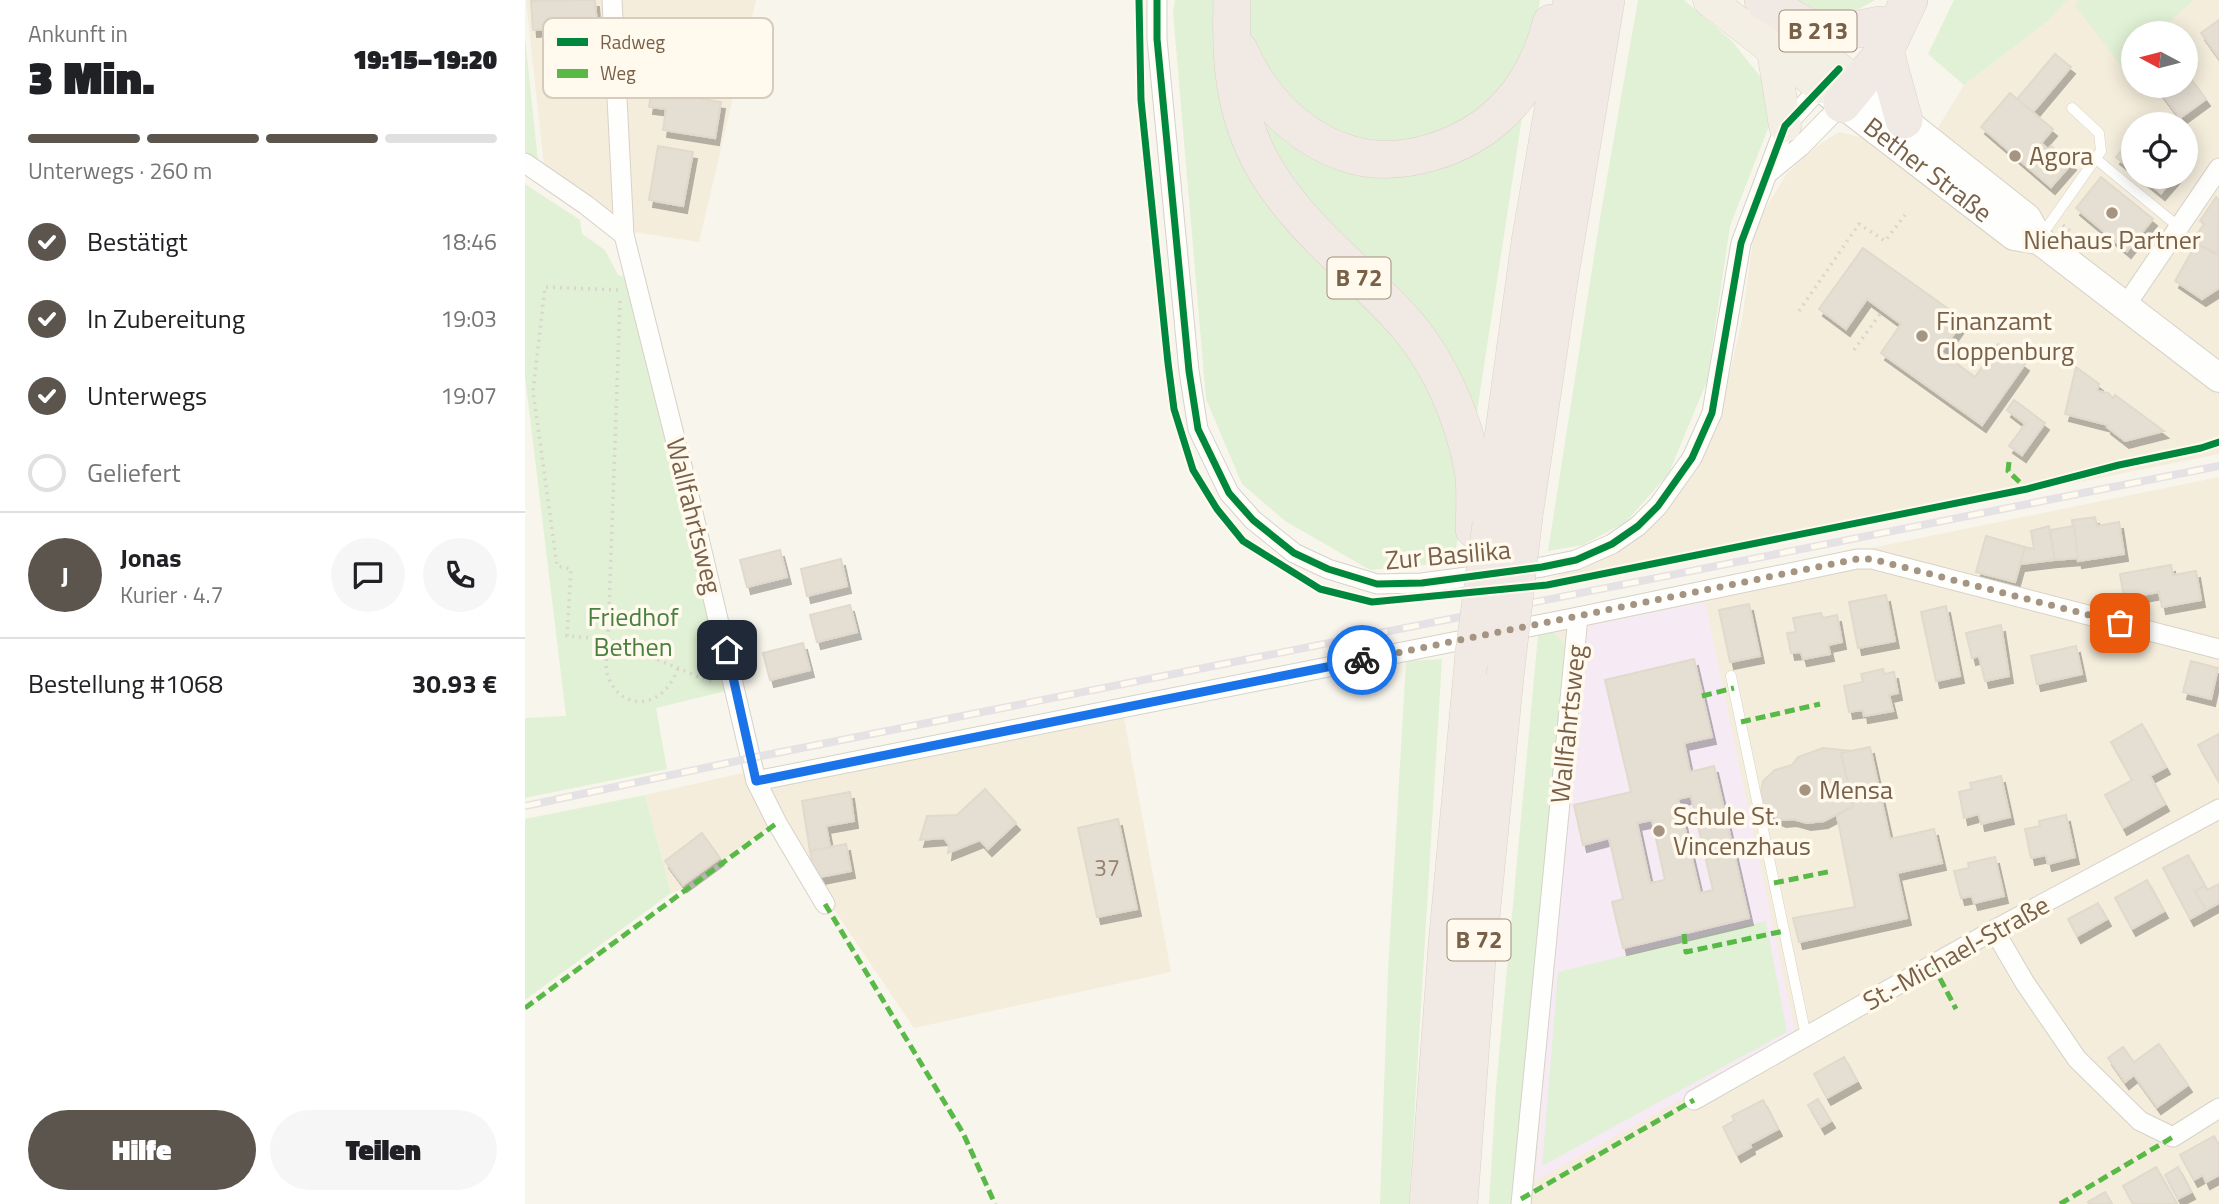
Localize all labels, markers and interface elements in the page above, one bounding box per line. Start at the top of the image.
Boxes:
road number: B 213 [1779,11,1857,52]
text: Ankunft in [28,16,128,51]
legend [543,18,773,98]
north arrow [2121,21,2198,98]
map controls [2121,21,2198,189]
text: Radweg [600,27,665,56]
text: 19:15–19:20 [353,40,497,79]
text: 3 Min. [28,42,155,112]
text: Weg [600,58,636,87]
street label: Bether Straße [1856,107,2001,232]
button: locate [2121,112,2198,189]
place label: Agora [2029,136,2093,175]
marker: Agora [2007,148,2023,164]
text: Unterwegs · 260 m [28,153,212,188]
marker: Niehaus Partner [2104,205,2120,221]
place label: Niehaus Partner [2023,220,2201,259]
text: Bestätigt [87,222,188,261]
icon: check [28,223,66,261]
text: 18:46 [440,224,497,259]
road number: B 72 [1327,258,1391,298]
text: In Zubereitung [87,299,245,338]
icon: check [28,300,66,338]
text: 19:03 [440,301,497,336]
place label: Finanzamt Cloppenburg [1936,301,2074,370]
marker: Finanzamt Cloppenburg [1914,328,1930,344]
text: Unterwegs [87,376,207,415]
icon: check [28,377,66,415]
text: 19:07 [440,378,497,413]
street label: Wallfahrtsweg [656,434,733,598]
text: Geliefert [87,453,181,492]
street label: Zur Basilika [1383,530,1512,579]
text: Jonas [120,538,182,577]
button: chat [331,538,405,612]
button: phone [423,538,497,612]
text: J [61,556,69,595]
text: Kurier · 4.7 [120,577,223,612]
pin [2090,593,2150,653]
park label: Friedhof Bethen [587,597,679,666]
icon: bag [2101,604,2139,642]
pin [697,620,757,680]
courier [1327,625,1397,695]
icon: home [708,631,746,669]
icon: bike [1343,641,1381,679]
street label: Wallfahrtsweg [1540,643,1595,805]
text: Bestellung #1068 [28,664,223,703]
text: 30.93 € [412,664,497,703]
place label: Mensa [1819,770,1893,809]
marker: Mensa [1797,782,1813,798]
place label: Schule St. Vincenzhaus [1673,796,1811,865]
marker: Schule St. Vincenzhaus [1651,823,1667,839]
house number: 37 [1094,850,1120,885]
street label: St.-Michael-Straße [1855,885,2056,1020]
road number: B 72 [1447,920,1511,960]
button: Hilfe [28,1110,256,1190]
button: Teilen [270,1110,497,1190]

